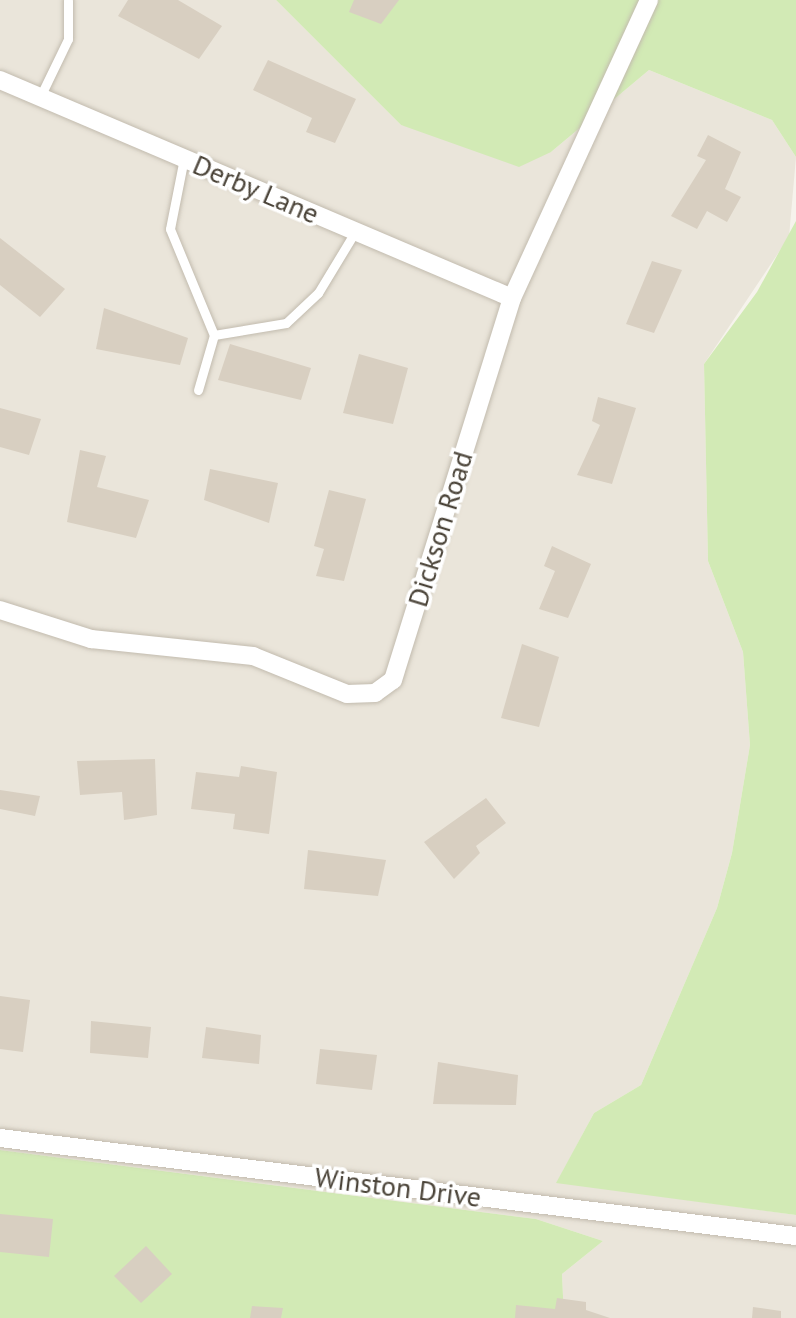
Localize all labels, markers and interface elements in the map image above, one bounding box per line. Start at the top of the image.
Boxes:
street label: Derby Lane [187,147,325,231]
street label: Dickson Road [400,447,480,611]
street label: Winston Drive [313,1160,483,1214]

